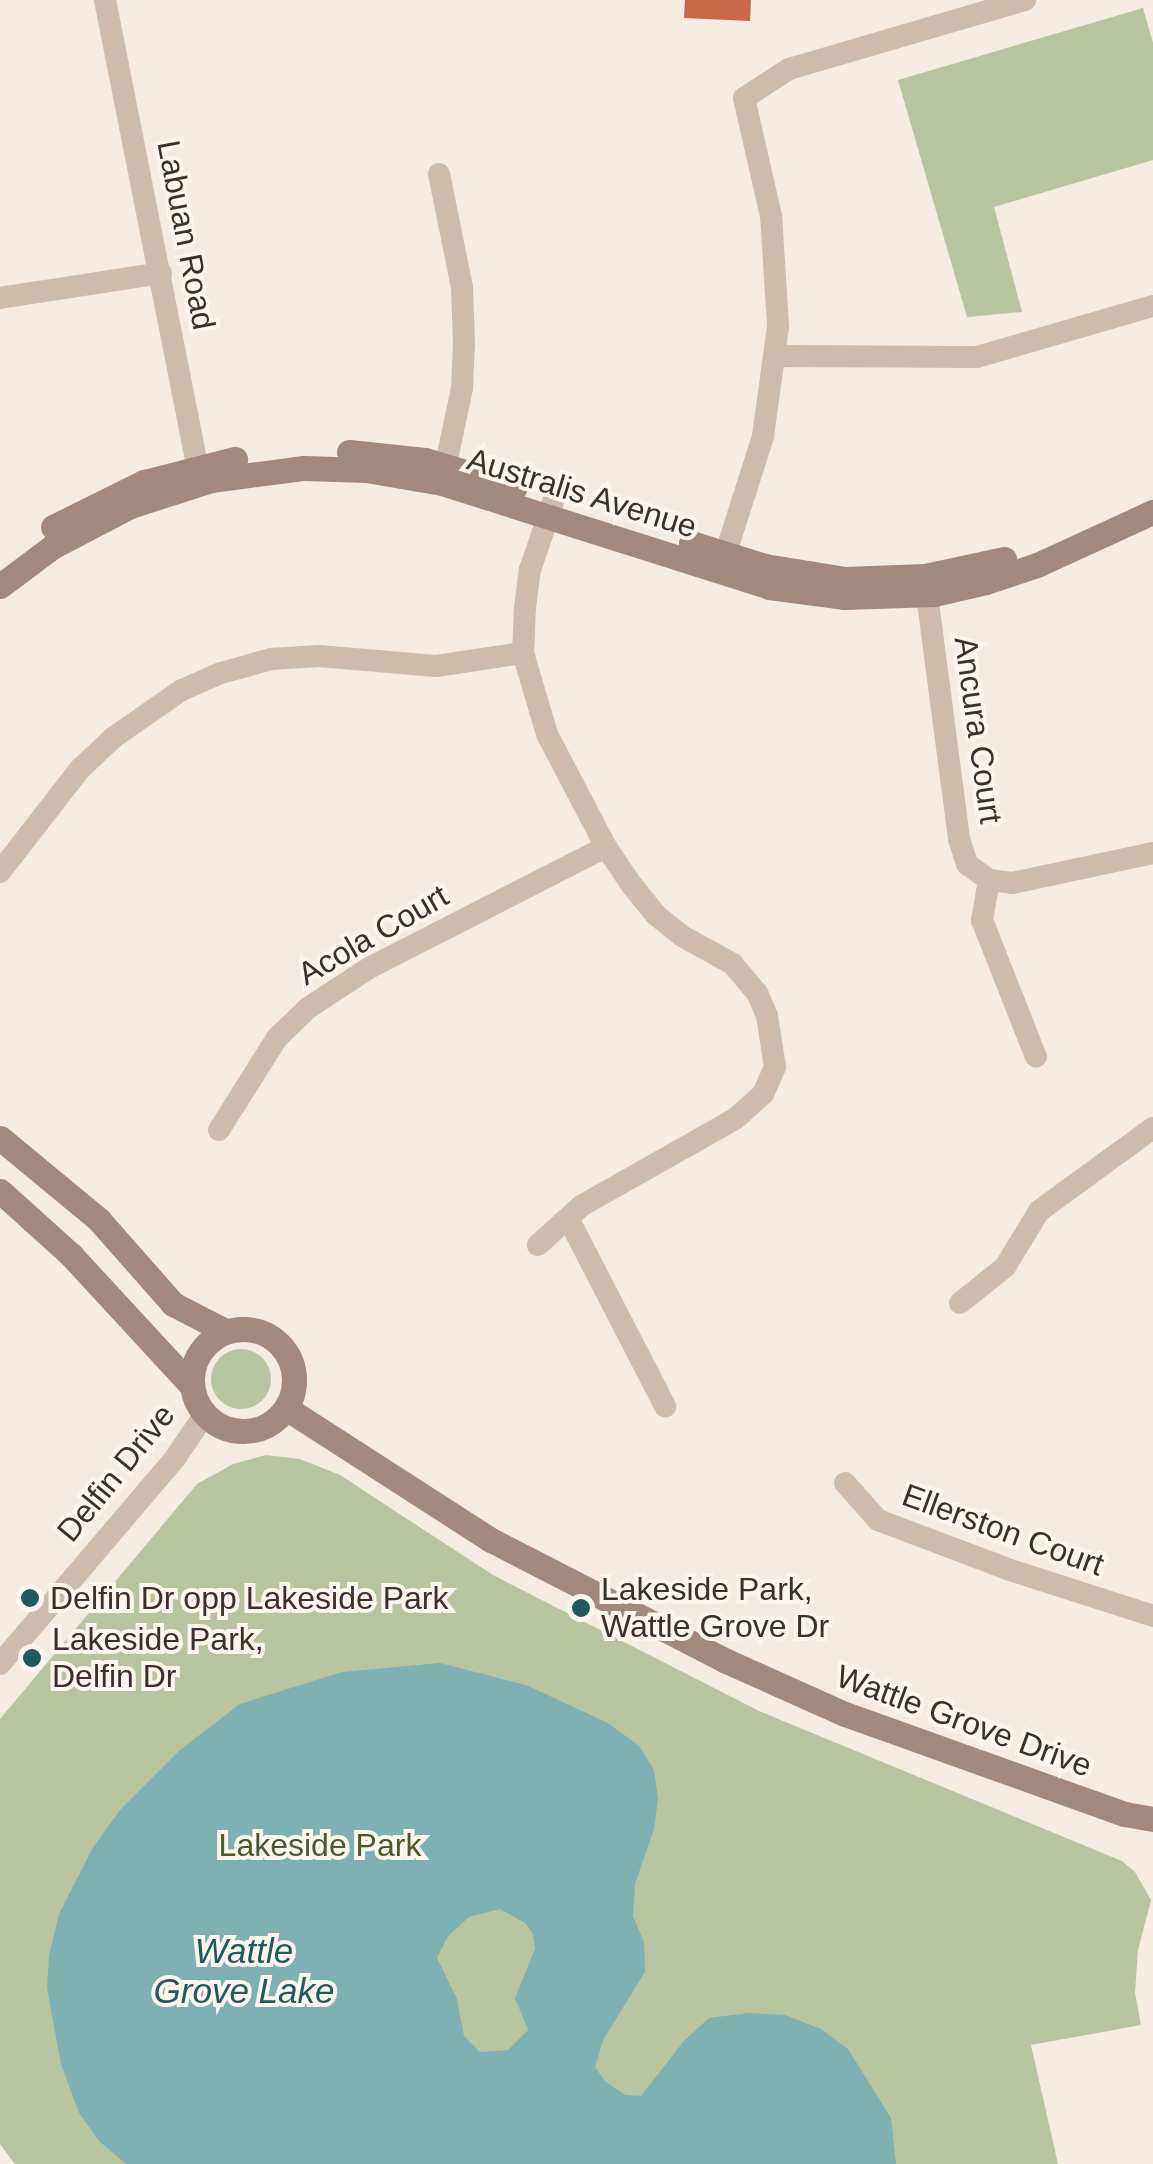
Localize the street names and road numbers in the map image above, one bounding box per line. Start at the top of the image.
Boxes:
street label: Labuan Road [149,137,223,333]
street label: Australis Avenue [462,440,702,546]
street label: Ancura Court [946,634,1010,826]
street label: Acola Court [291,877,455,993]
street label: Delfin Drive [49,1397,183,1549]
street label: Ellerston Court [897,1476,1109,1584]
street label: Wattle Grove Drive [831,1657,1097,1785]

